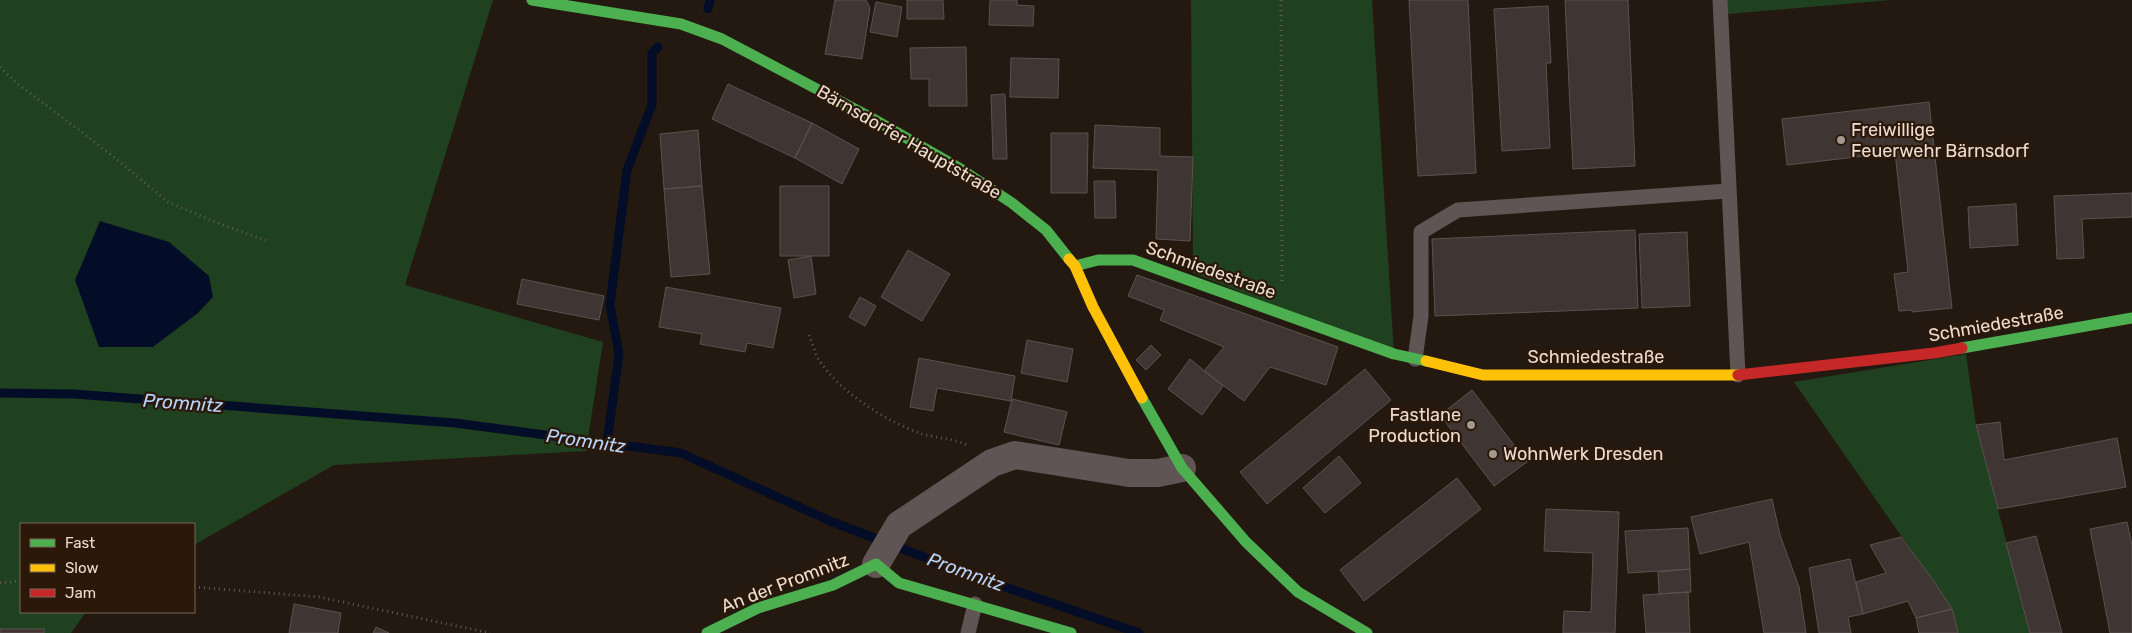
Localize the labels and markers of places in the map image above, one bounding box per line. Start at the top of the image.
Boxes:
place label: Freiwillige Feuerwehr Bärnsdorf [1851,119,2029,162]
marker: Freiwillige Feuerwehr Bärnsdorf [1835,134,1847,146]
place label: Fastlane Production [1368,404,1461,447]
marker: Fastlane Production [1465,419,1477,431]
place label: WohnWerk Dresden [1503,443,1663,465]
marker: WohnWerk Dresden [1487,448,1499,460]

